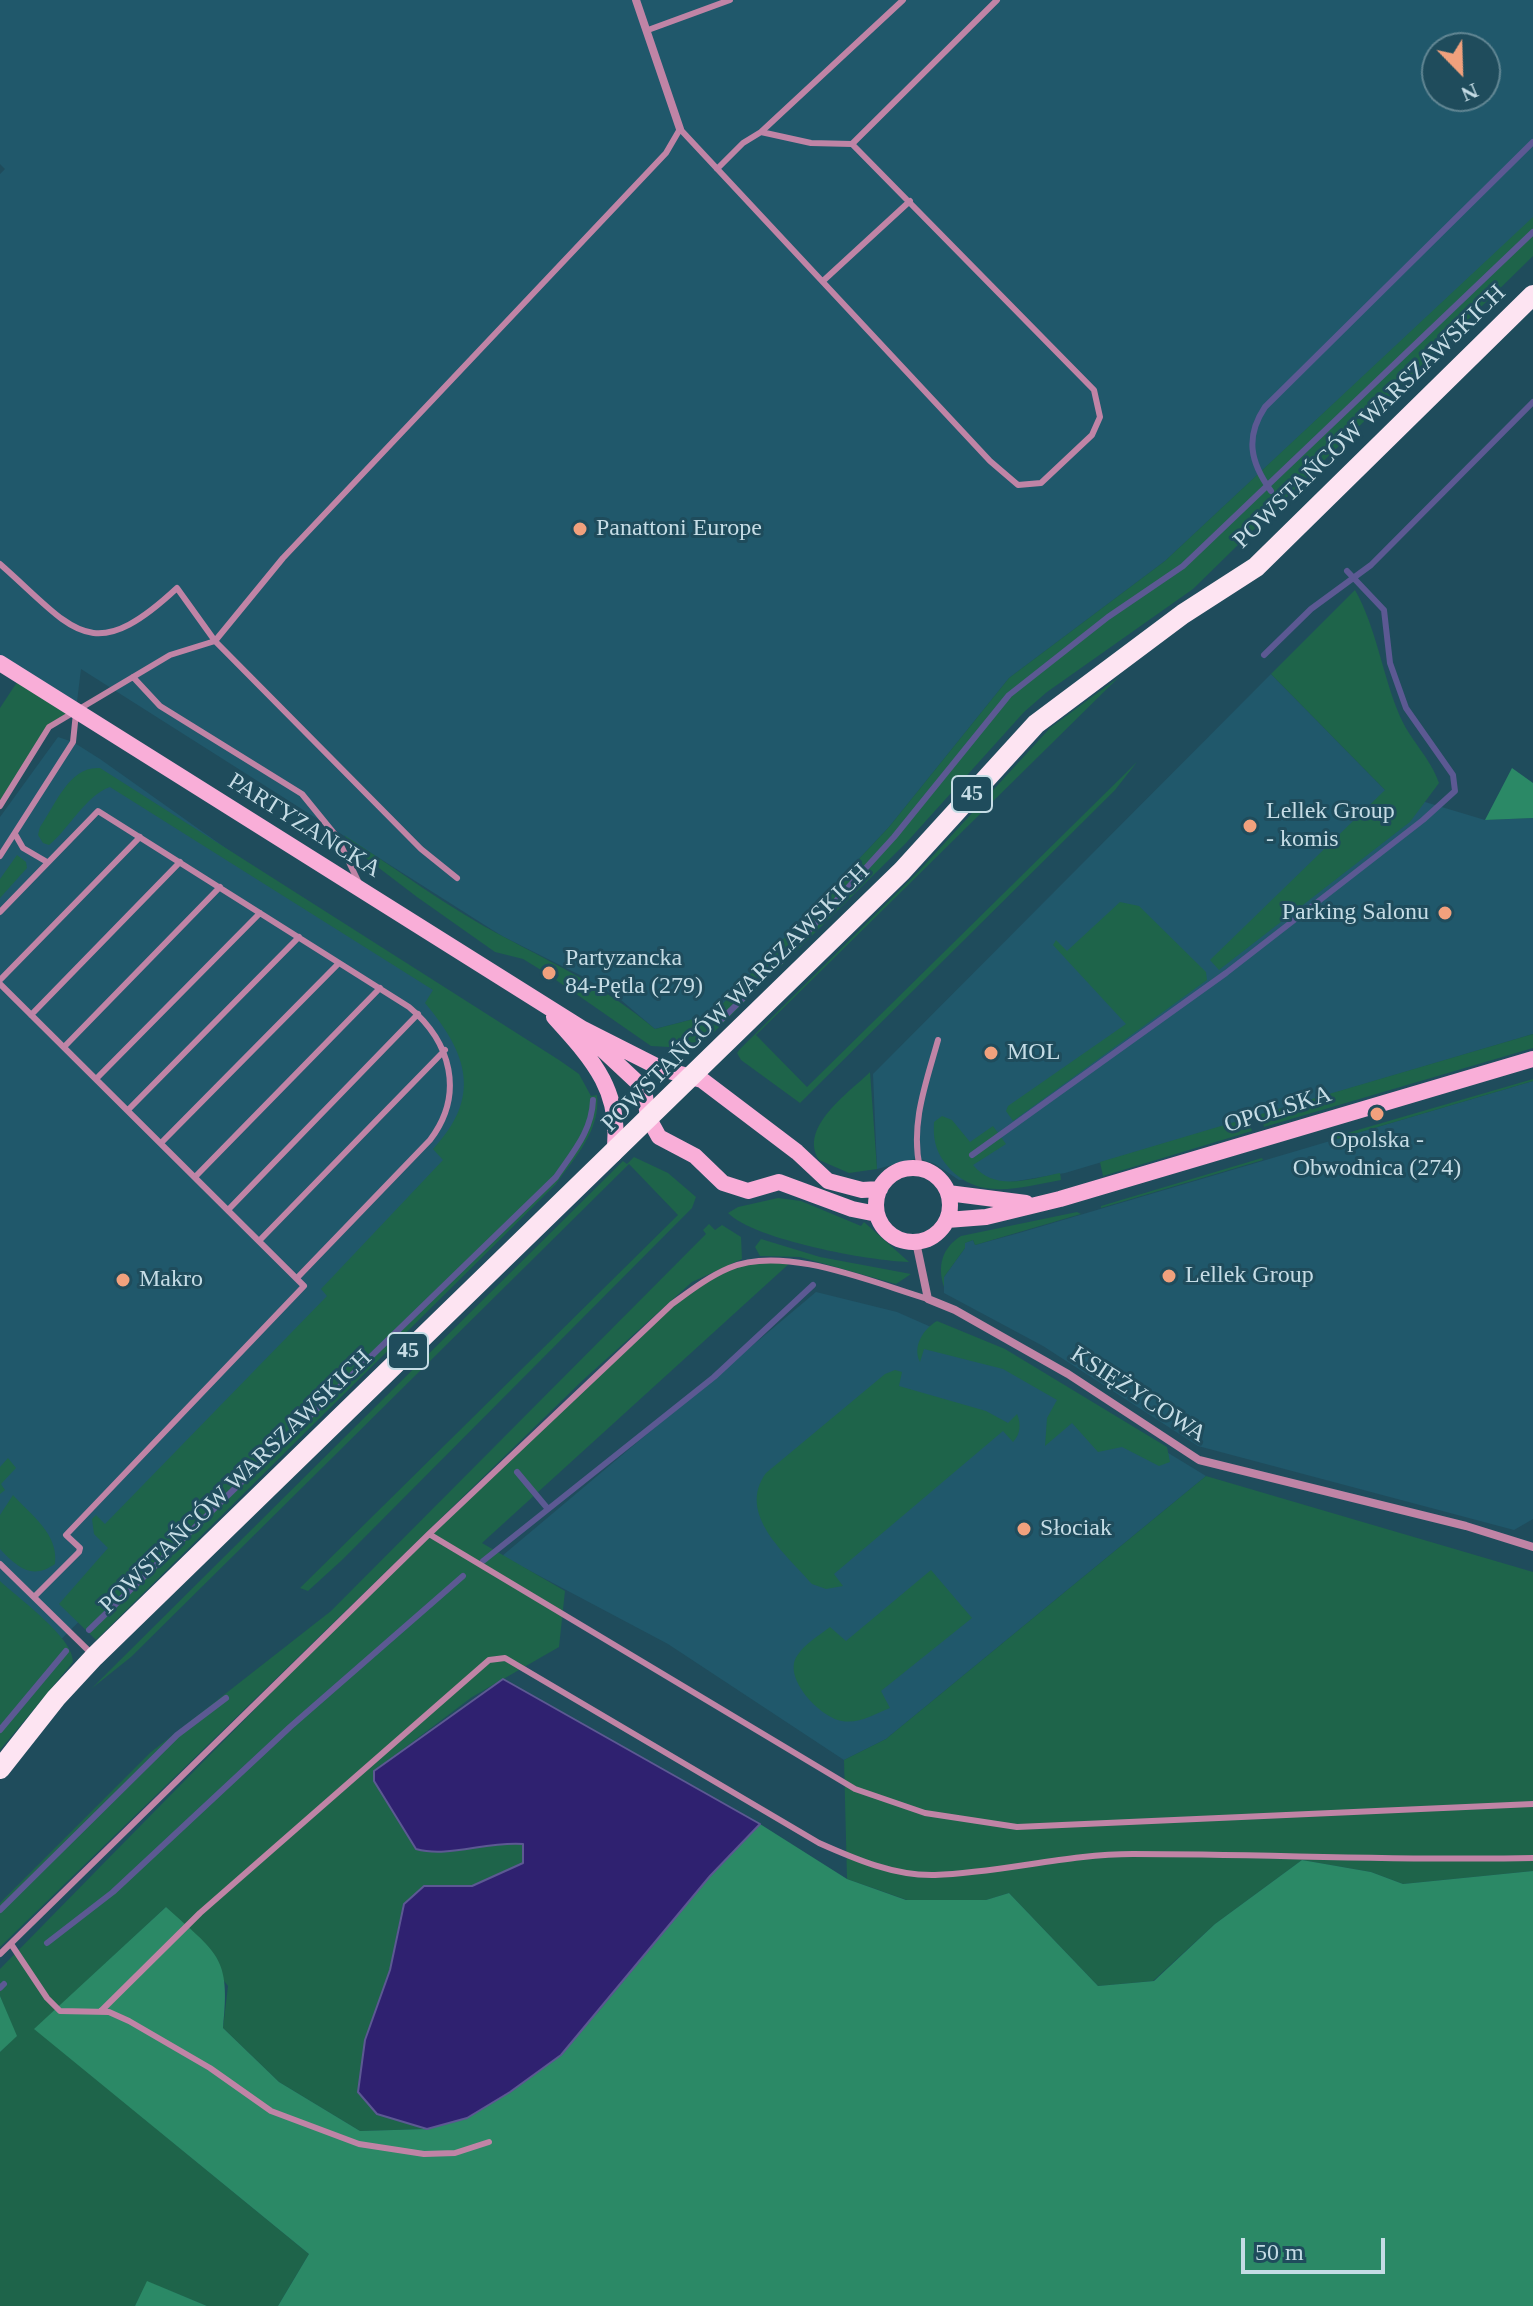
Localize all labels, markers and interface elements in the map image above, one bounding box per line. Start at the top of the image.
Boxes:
north arrow [1421,32,1501,112]
text: N [1458,78,1482,107]
street label: POWSTAŃCÓW WARSZAWSKICH [1228,279,1512,555]
place label: Panattoni Europe [596,515,762,543]
marker: Panattoni Europe [571,520,589,538]
street label: PARTYZANCKA [222,767,386,885]
road number: 45 [952,776,992,812]
place label: Lellek Group - komis [1266,798,1395,854]
marker: Lellek Group - komis [1241,817,1259,835]
street label: POWSTAŃCÓW WARSZAWSKICH [596,858,876,1138]
place label: Parking Salonu [1282,899,1429,927]
marker: Parking Salonu [1436,904,1454,922]
place label: Partyzancka 84-Pętla (279) [565,945,703,1001]
marker: Partyzancka 84-Pętla (279) [540,964,558,982]
place label: MOL [1007,1039,1060,1067]
marker: MOL [982,1044,1000,1062]
street label: OPOLSKA [1221,1080,1335,1140]
marker: Opolska - Obwodnica (274) [1368,1105,1386,1123]
place label: Opolska - Obwodnica (274) [1293,1127,1461,1183]
place label: Lellek Group [1185,1262,1314,1290]
place label: Makro [139,1266,203,1294]
marker: Lellek Group [1160,1267,1178,1285]
marker: Makro [114,1271,132,1289]
road number: 45 [388,1333,428,1369]
street label: KSIĘŻYCOWA [1065,1340,1211,1450]
street label: POWSTAŃCÓW WARSZAWSKICH [94,1344,378,1620]
place label: Słociak [1040,1515,1112,1543]
marker: Słociak [1015,1520,1033,1538]
scale bar [1245,2222,1389,2272]
text: 50 m [1255,2239,1304,2265]

